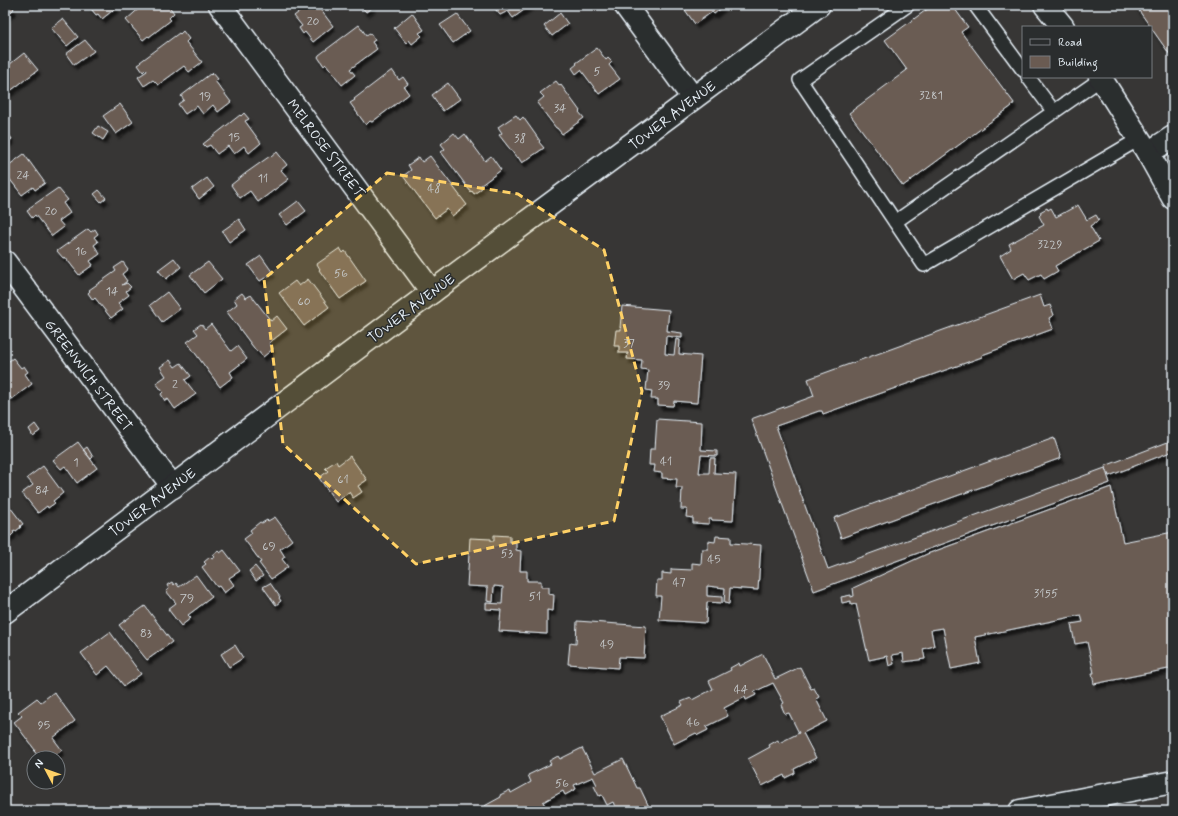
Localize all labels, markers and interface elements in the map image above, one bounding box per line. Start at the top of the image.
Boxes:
house number: 20 [307,14,320,30]
legend [1022,26,1152,78]
text: Road [1058,35,1082,51]
text: Building [1058,55,1098,72]
house number: 5 [593,64,601,80]
street label: TOWER AVENUE [626,77,720,154]
house number: 3281 [919,88,943,104]
house number: 19 [199,89,211,105]
street label: MELROSE STREET [282,96,368,202]
house number: 34 [554,101,566,117]
house number: 15 [228,130,240,146]
house number: 38 [514,131,526,147]
house number: 24 [16,168,30,184]
house number: 11 [258,171,268,187]
house number: 48 [427,181,441,197]
house number: 20 [45,204,58,220]
house number: 3229 [1038,237,1063,253]
house number: 16 [75,244,87,260]
house number: 56 [334,266,348,282]
street label: TOWER AVENUE [365,270,459,347]
house number: 14 [106,284,118,300]
house number: 60 [297,294,311,310]
street label: GREENWICH STREET [40,316,136,435]
house number: 37 [623,336,635,352]
house number: 2 [172,377,178,393]
house number: 39 [658,378,670,394]
house number: 41 [660,454,672,470]
house number: 1 [73,455,79,471]
street label: TOWER AVENUE [106,464,200,541]
house number: 61 [337,472,349,488]
house number: 84 [35,483,49,499]
house number: 69 [262,539,276,555]
house number: 53 [501,546,513,562]
house number: 45 [707,552,721,568]
house number: 47 [672,575,686,591]
house number: 3155 [1034,586,1058,602]
house number: 51 [529,589,541,605]
house number: 79 [180,591,194,607]
house number: 83 [140,626,152,642]
house number: 49 [600,637,614,653]
house number: 44 [734,682,748,698]
house number: 46 [686,715,700,731]
house number: 95 [38,718,50,734]
north arrow [26,750,66,790]
text: N [32,757,47,771]
house number: 56 [555,776,569,792]

